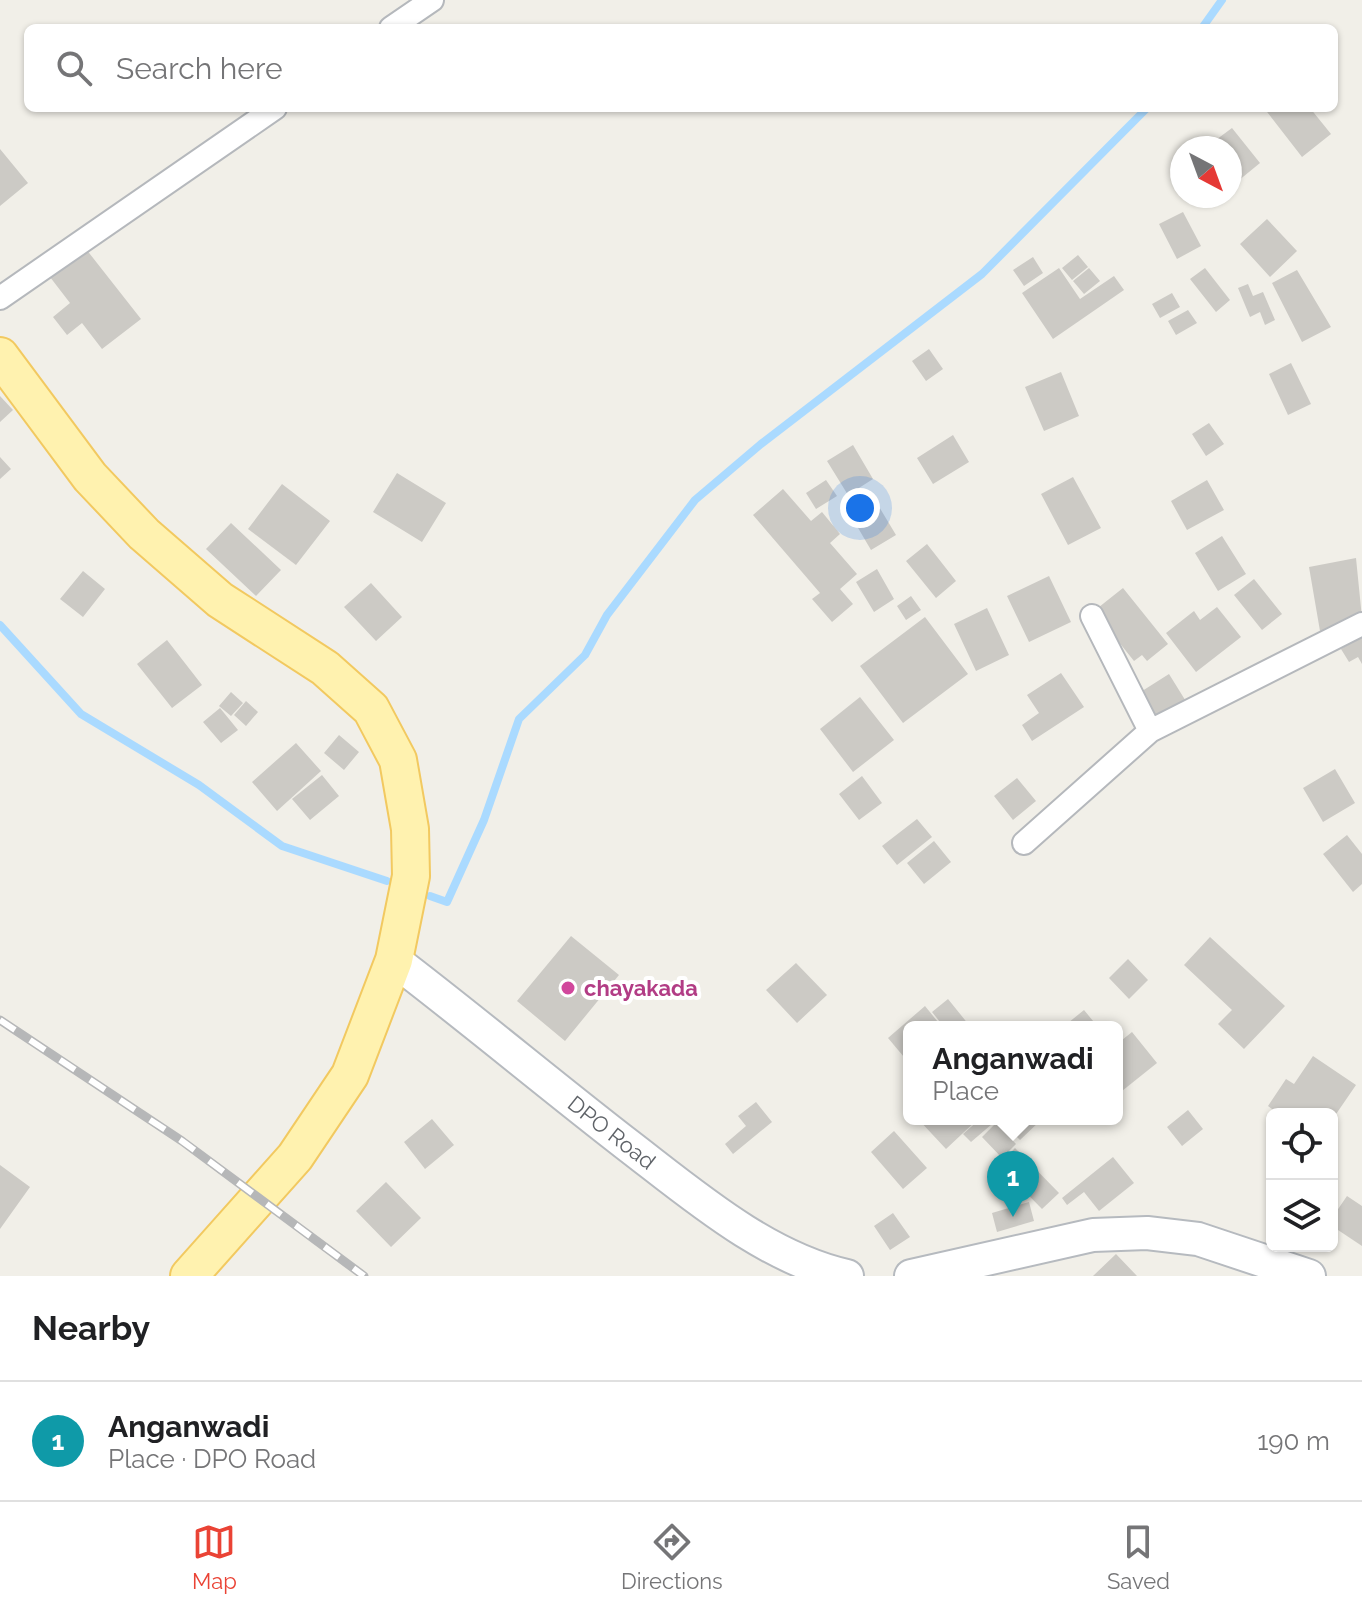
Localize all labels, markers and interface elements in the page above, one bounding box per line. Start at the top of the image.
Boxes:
search box [24,24,1338,112]
icon: search [52,46,96,90]
text: Search here [116,51,283,86]
north arrow [1170,136,1242,208]
your location [840,488,880,528]
place label: chayakada [584,975,698,1001]
marker: chayakada [559,979,577,997]
popup [903,1021,1123,1125]
text: Anganwadi [932,1041,1094,1076]
text: Place [932,1076,999,1106]
street label: DPO Road [563,1090,661,1175]
map controls [1266,1108,1338,1252]
button: locate [1266,1108,1338,1180]
pin: 1 [987,1151,1039,1217]
button: layers [1266,1180,1338,1252]
text: Nearby [32,1308,150,1348]
text: Anganwadi [108,1409,269,1444]
text: 1 [52,1426,64,1456]
text: 190 m [1257,1426,1330,1456]
text: Place · DPO Road [108,1444,316,1474]
tab: Map [192,1520,237,1594]
tab: Directions [621,1520,723,1594]
tab: Saved [1107,1520,1170,1594]

